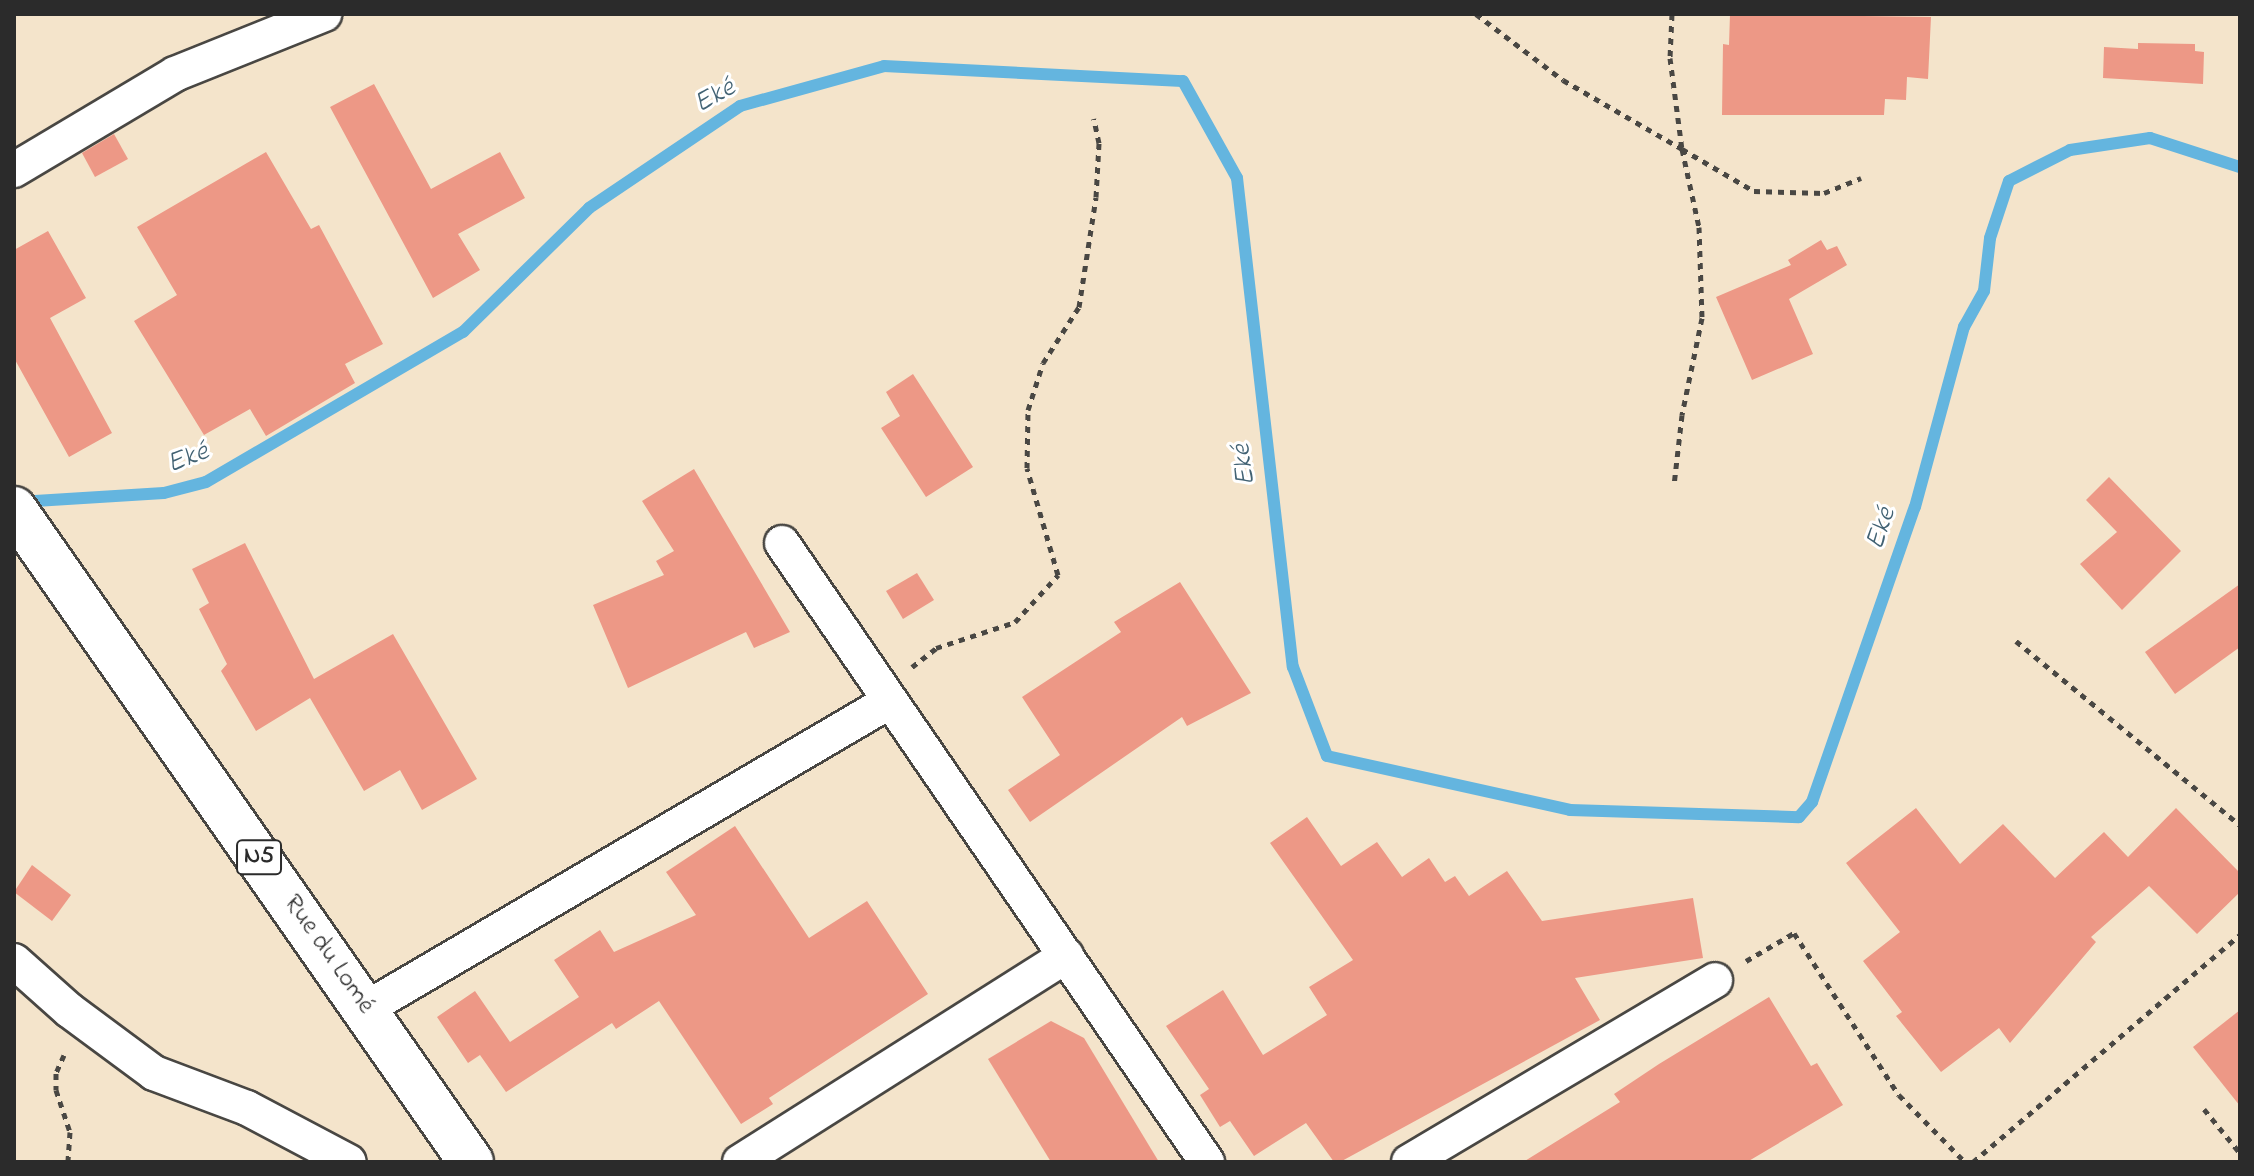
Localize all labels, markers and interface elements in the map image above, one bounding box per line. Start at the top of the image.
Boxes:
water label: Eké [689,72,741,122]
water label: Eké [162,436,214,482]
water label: Eké [1226,442,1264,488]
water label: Eké [1859,504,1905,554]
road number: N5 [235,837,283,877]
street label: Rue du Lomé [276,889,380,1021]

